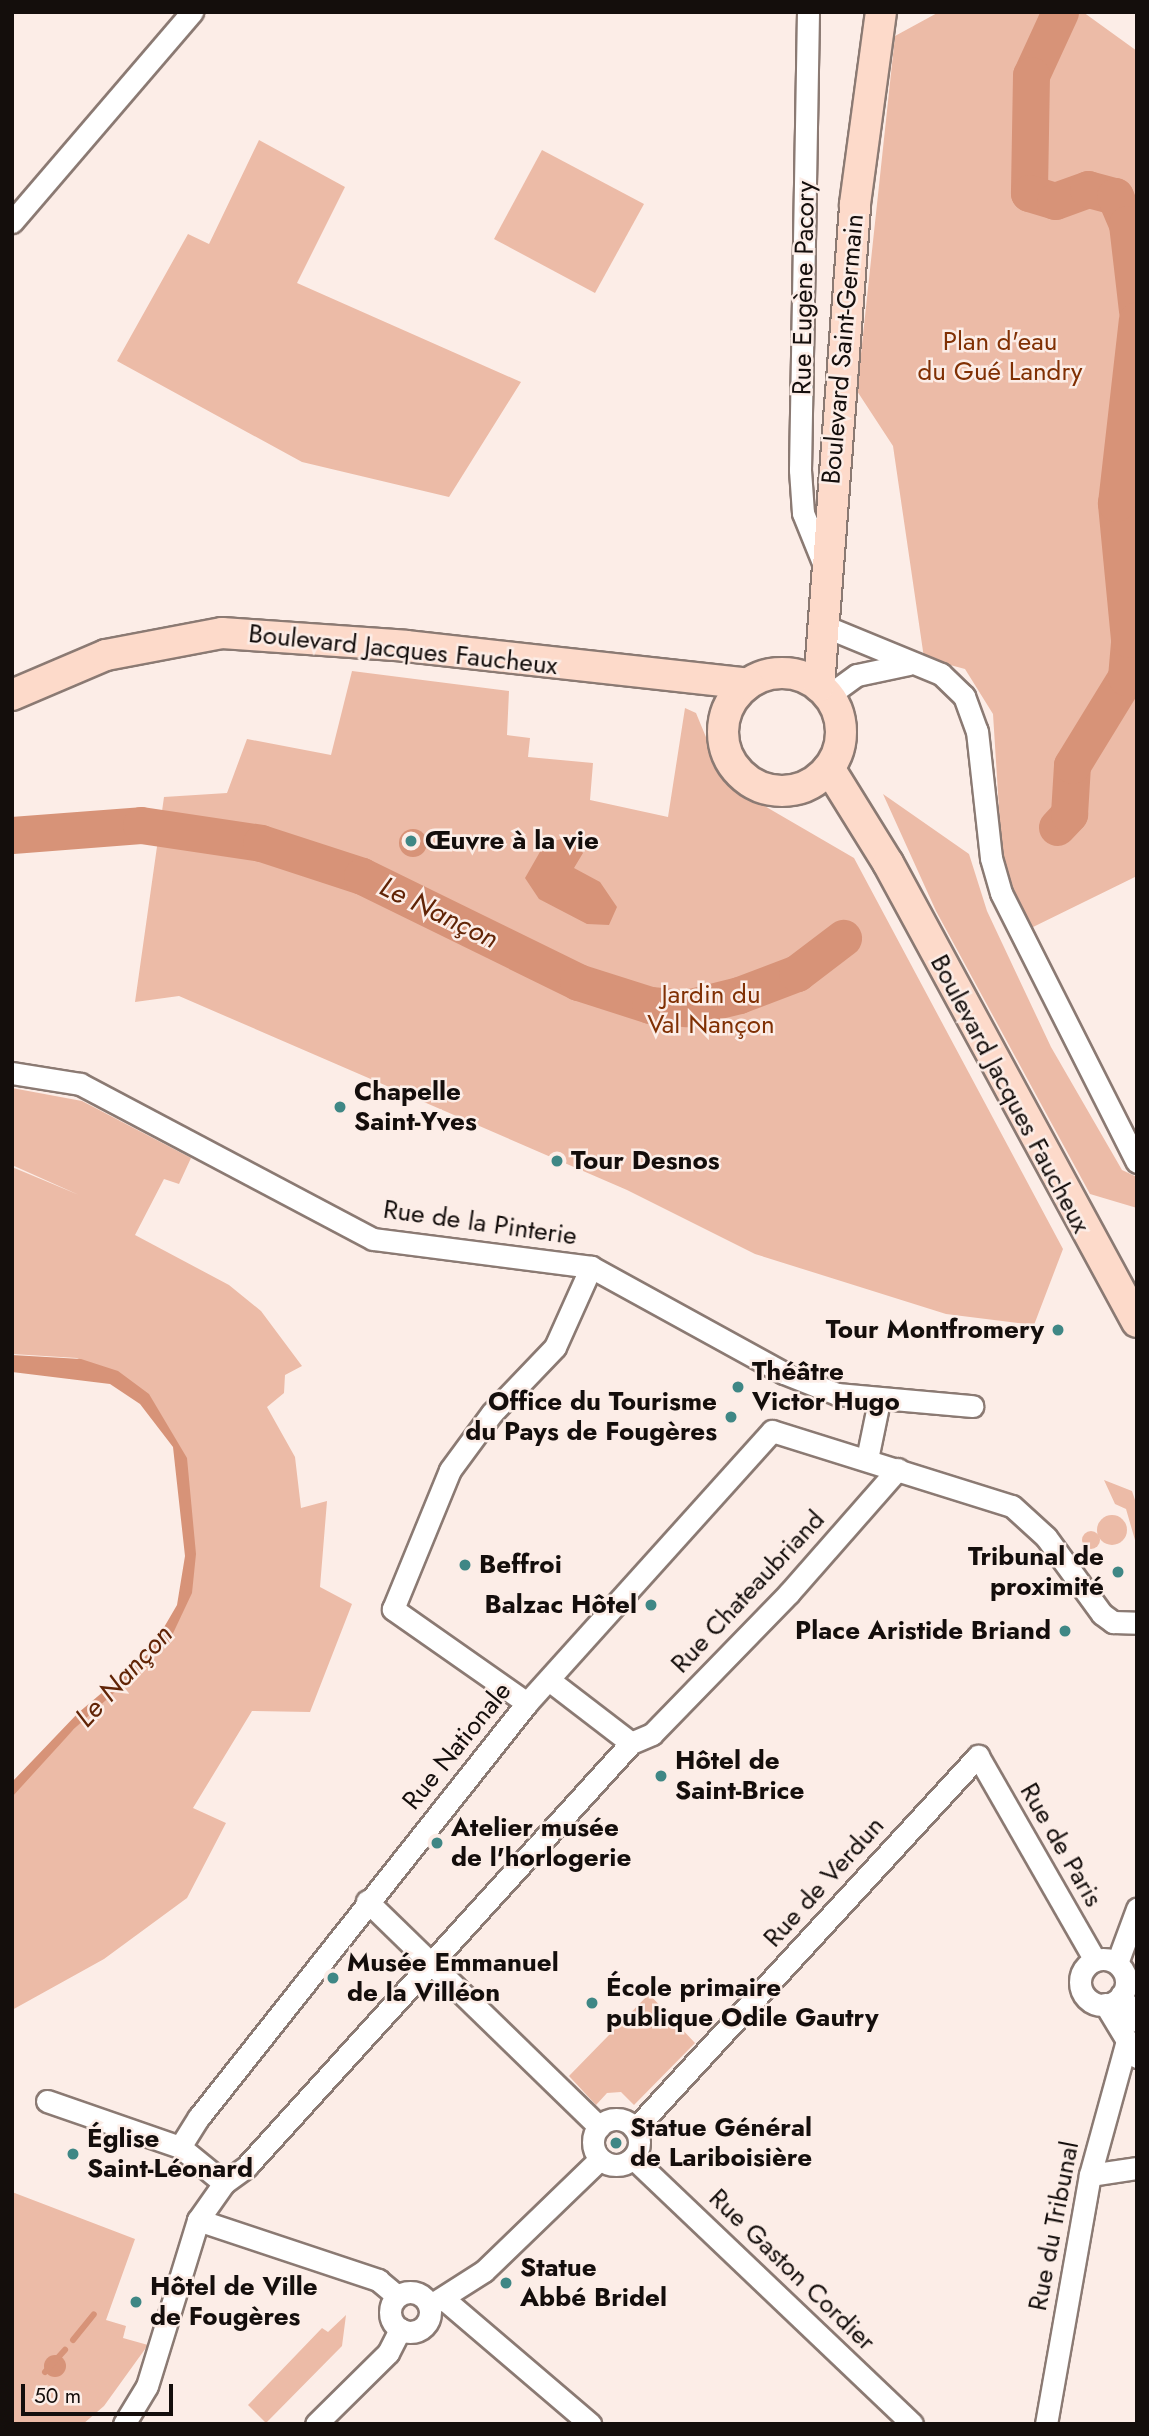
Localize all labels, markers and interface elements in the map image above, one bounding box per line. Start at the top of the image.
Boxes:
street label: Rue Eugène Pacory [787,181,821,395]
street label: Boulevard Saint-Germain [816,212,870,486]
park label: Plan d'eau du Gué Landry [917,326,1083,388]
street label: Boulevard Jacques Faucheux [247,618,559,682]
place label: Œuvre à la vie [425,825,599,857]
marker: Œuvre à la vie [403,833,419,849]
water label: Le Nançon [374,870,504,956]
street label: Boulevard Jacques Faucheux [923,950,1097,1238]
park label: Jardin du Val Nançon [647,979,775,1040]
place label: Chapelle Saint-Yves [354,1076,477,1138]
marker: Chapelle Saint-Yves [332,1099,348,1115]
place label: Tour Desnos [571,1145,720,1177]
marker: Tour Desnos [549,1153,565,1169]
street label: Rue de la Pinterie [381,1194,579,1252]
place label: Tour Montfromery [826,1314,1044,1346]
marker: Tour Montfromery [1050,1322,1066,1338]
place label: Théâtre Victor Hugo [752,1356,900,1418]
marker: Théâtre Victor Hugo [730,1379,746,1395]
place label: Office du Tourisme du Pays de Fougères [465,1386,717,1448]
marker: Office du Tourisme du Pays de Fougères [723,1409,739,1425]
street label: Rue Chateaubriand [665,1504,831,1680]
place label: Tribunal de proximité [968,1541,1104,1602]
place label: Beffroi [479,1549,562,1581]
marker: Beffroi [457,1557,473,1573]
marker: Tribunal de proximité [1110,1564,1126,1580]
place label: Balzac Hôtel [485,1589,637,1621]
marker: Balzac Hôtel [643,1597,659,1613]
place label: Place Aristide Briand [795,1615,1051,1647]
water label: Le Nançon [68,1618,180,1734]
marker: Place Aristide Briand [1057,1623,1073,1639]
street label: Rue Nationale [396,1676,518,1816]
place label: Hôtel de Saint-Brice [675,1745,804,1806]
marker: Hôtel de Saint-Brice [653,1768,669,1784]
street label: Rue de Paris [1013,1778,1109,1912]
street label: Rue de Verdun [757,1810,891,1954]
place label: Atelier musée de l'horlogerie [451,1812,631,1874]
marker: Atelier musée de l'horlogerie [429,1835,445,1851]
place label: Musée Emmanuel de la Villéon [347,1947,559,2008]
marker: Musée Emmanuel de la Villéon [325,1970,341,1986]
place label: École primaire publique Odile Gautry [606,1972,879,2034]
marker: École primaire publique Odile Gautry [584,1995,600,2011]
place label: Statue Général de Lariboisière [630,2112,812,2174]
place label: Église Saint-Léonard [87,2123,253,2184]
marker: Statue Général de Lariboisière [608,2135,624,2151]
street label: Rue du Tribunal [1022,2139,1086,2313]
marker: Église Saint-Léonard [65,2146,81,2162]
street label: Rue Gaston Cordier [702,2183,882,2357]
place label: Statue Abbé Bridel [520,2252,667,2314]
place label: Hôtel de Ville de Fougères [150,2271,318,2332]
marker: Statue Abbé Bridel [498,2275,514,2291]
marker: Hôtel de Ville de Fougères [128,2294,144,2310]
scale bar [24,2370,177,2414]
text: 50 m [34,2381,81,2411]

